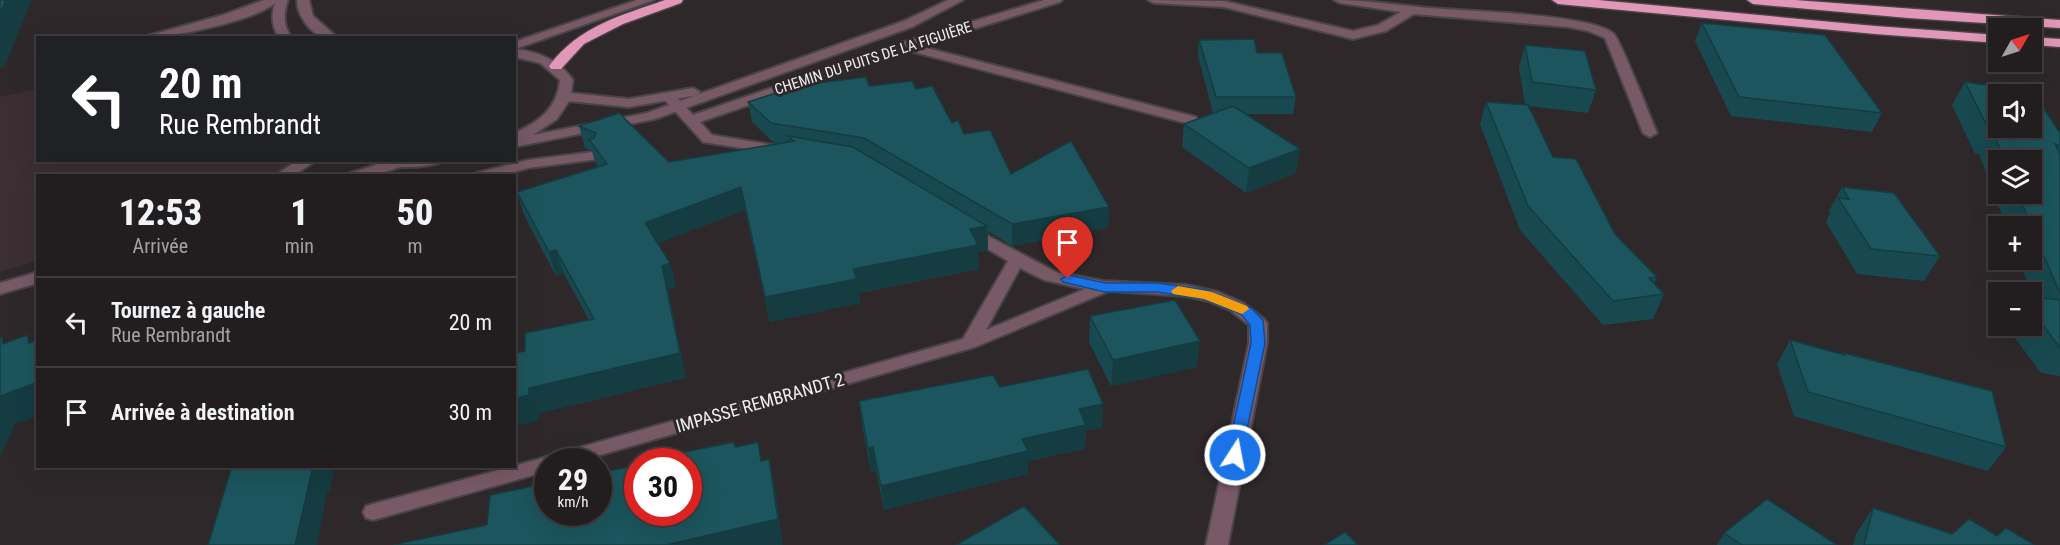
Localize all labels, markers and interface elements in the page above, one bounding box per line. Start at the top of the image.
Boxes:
street label: CHEMIN DU PUITS DE LA FIGUIÈRE [772,18,974,98]
north arrow [1988,18,2042,72]
map controls [1988,18,2042,336]
text: 20 m [159,59,242,108]
icon: left [60,60,138,138]
button: sound [1988,84,2042,138]
text: Rue Rembrandt [159,109,321,141]
button: layers [1988,150,2042,204]
text: 12:53 [119,192,202,234]
text: 1 [290,192,309,234]
text: 50 [397,192,433,234]
button: + [1988,216,2042,270]
pin [1042,217,1093,279]
icon: arrive [1051,226,1084,259]
text: Arrivée [133,234,188,258]
text: min [285,234,314,258]
text: m [407,234,423,258]
button: − [1988,282,2042,336]
text: Tournez à gauche [111,298,265,323]
icon: left [60,306,93,339]
text: 20 m [449,310,492,335]
text: Rue Rembrandt [111,323,231,347]
street label: IMPASSE REMBRANDT 2 [673,368,847,437]
icon: arrive [60,396,93,429]
text: Arrivée à destination [111,400,295,425]
text: 30 m [449,400,492,425]
position arrow [1203,423,1267,487]
speed limit sign: 30 [624,448,702,526]
text: 29 [558,462,588,497]
text: km/h [558,493,588,511]

